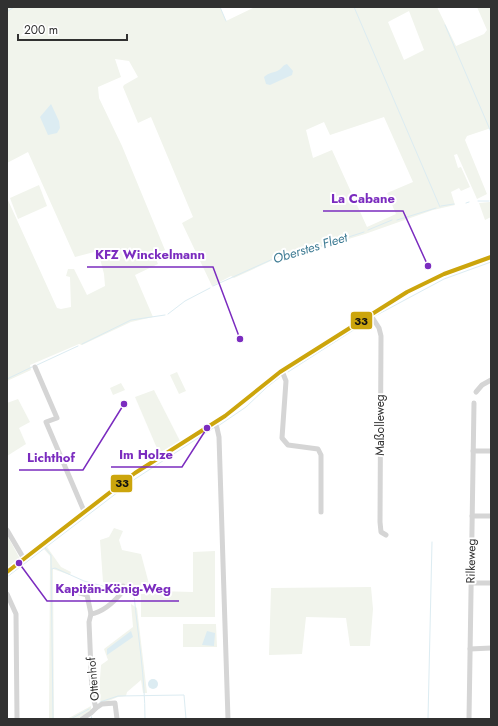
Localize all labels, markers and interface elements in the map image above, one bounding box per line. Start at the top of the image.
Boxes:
scale bar [18,16,127,42]
text: 200 m [24,21,58,39]
callout: La Cabane [323,186,403,211]
text: La Cabane [331,189,395,208]
water label: Oberstes Fleet [270,227,350,268]
callout: KFZ Winckelmann [87,242,213,267]
text: KFZ Winckelmann [95,245,205,264]
line badge: 33 [350,311,373,330]
text: 33 [354,313,368,329]
street label: Maßolleweg [371,394,389,456]
callout: Im Holze [111,442,182,467]
callout: Lichthof [19,445,83,470]
text: Im Holze [119,445,174,464]
text: Lichthof [27,448,75,467]
line badge: 33 [110,474,133,493]
text: 33 [115,475,129,491]
street label: Rilkeweg [462,538,480,584]
callout: Kapitän-König-Weg [47,576,179,601]
text: Kapitän-König-Weg [55,579,171,598]
street label: Ottenhof [82,656,104,702]

